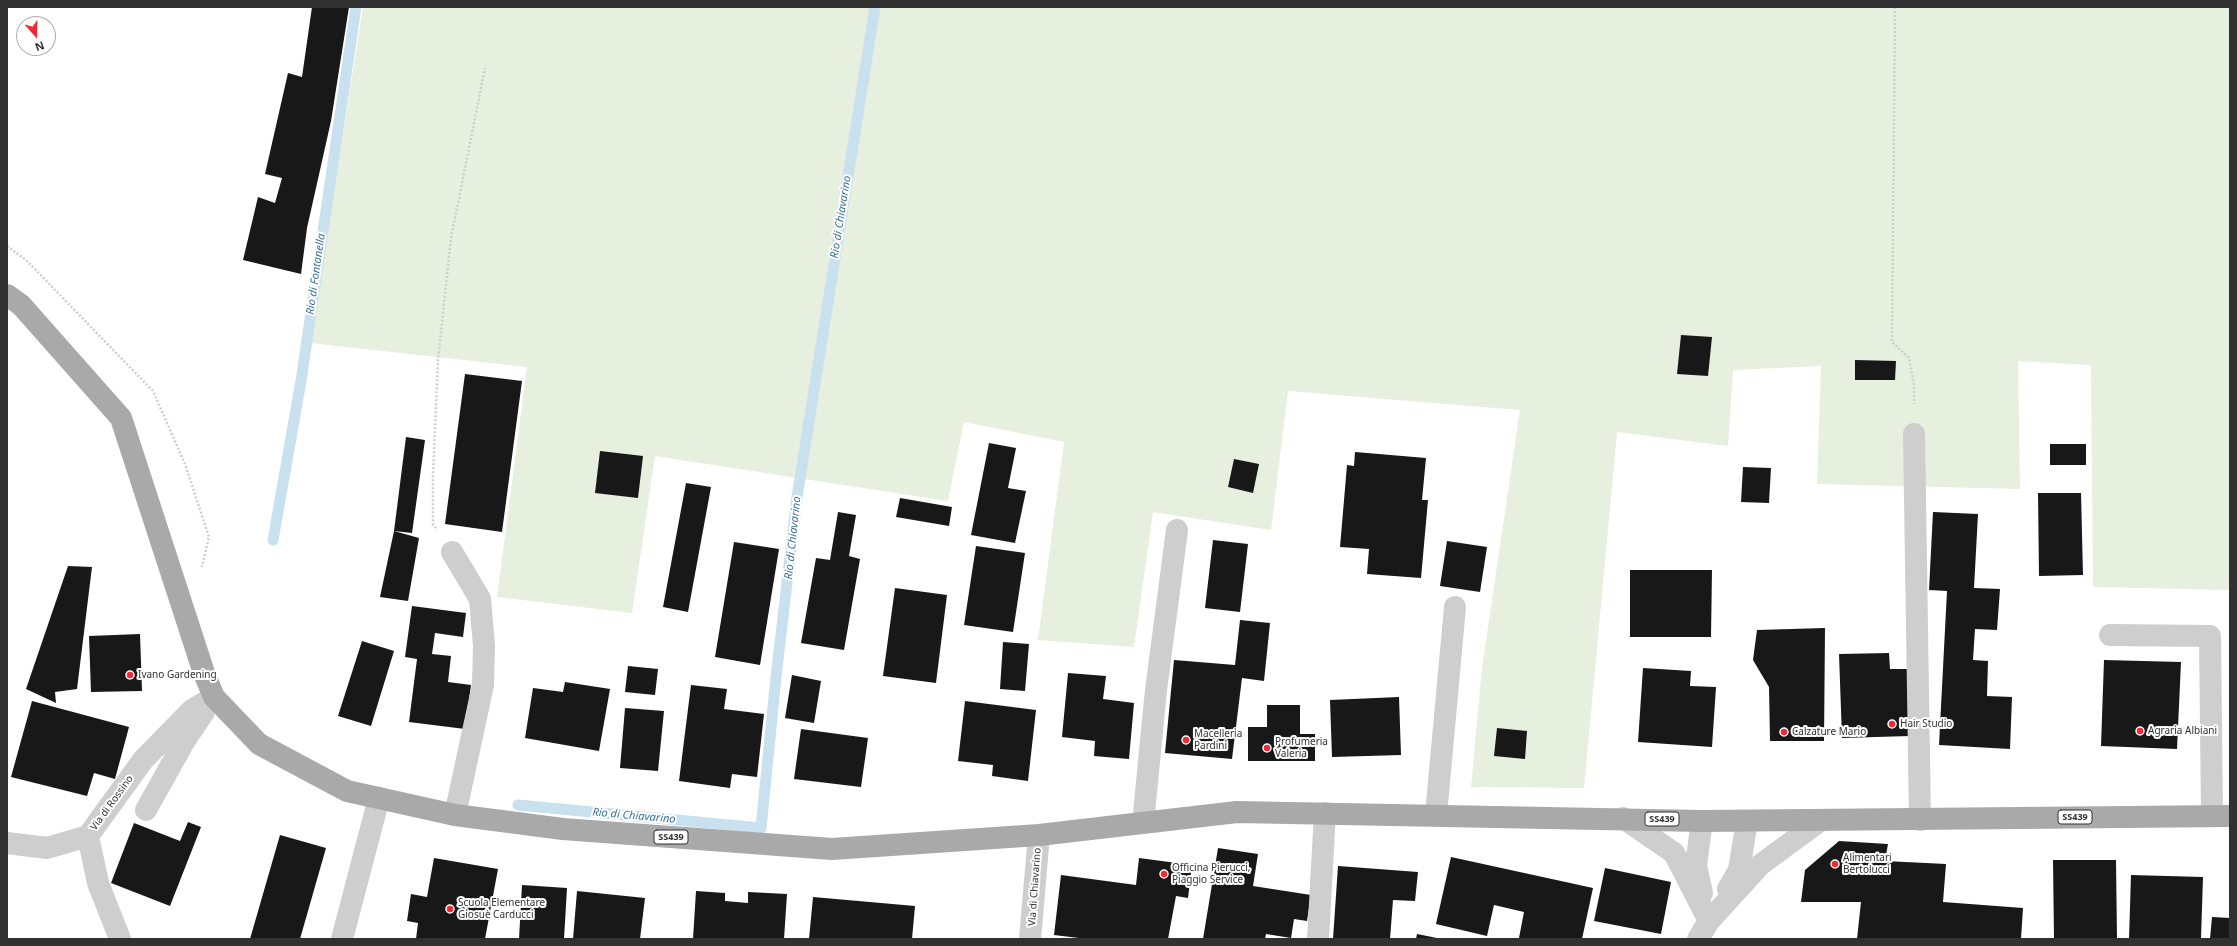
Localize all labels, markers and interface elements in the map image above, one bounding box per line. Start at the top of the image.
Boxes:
north arrow [16,16,56,56]
text: N [33,38,47,55]
water label: Rio di Chiavarino [828,175,854,259]
water label: Rio di Fontanella [304,233,328,315]
water label: Rio di Chiavarino [782,496,804,580]
place label: Ivano Gardening [138,669,217,681]
marker: Ivano Gardening [125,670,135,680]
place label: Hair Studio [1900,718,1952,730]
marker: Hair Studio [1887,719,1897,729]
place label: Agraria Albiani [2148,725,2217,737]
place label: Calzature Mario [1792,726,1866,738]
marker: Agraria Albiani [2135,726,2145,736]
marker: Calzature Mario [1779,727,1789,737]
place label: Macelleria Pardini [1194,728,1242,752]
marker: Macelleria Pardini [1181,735,1191,745]
place label: Profumeria Valeria [1275,736,1328,760]
marker: Profumeria Valeria [1262,743,1272,753]
street label: Via di Rossino [88,773,136,833]
water label: Rio di Chiavarino [592,806,676,826]
road number: SS439 [2058,810,2092,824]
road number: SS439 [1645,812,1679,826]
road number: SS439 [654,830,688,844]
street label: Via di Chiavarino [1026,847,1044,927]
place label: Alimentari Bertolucci [1843,852,1892,876]
marker: Alimentari Bertolucci [1830,859,1840,869]
place label: Officina Pierucci, Piaggio Service [1172,862,1250,886]
marker: Officina Pierucci, Piaggio Service [1159,869,1169,879]
place label: Scuola Elementare Giosuè Carducci [458,897,545,920]
marker: Scuola Elementare Giosuè Carducci [445,904,455,914]

